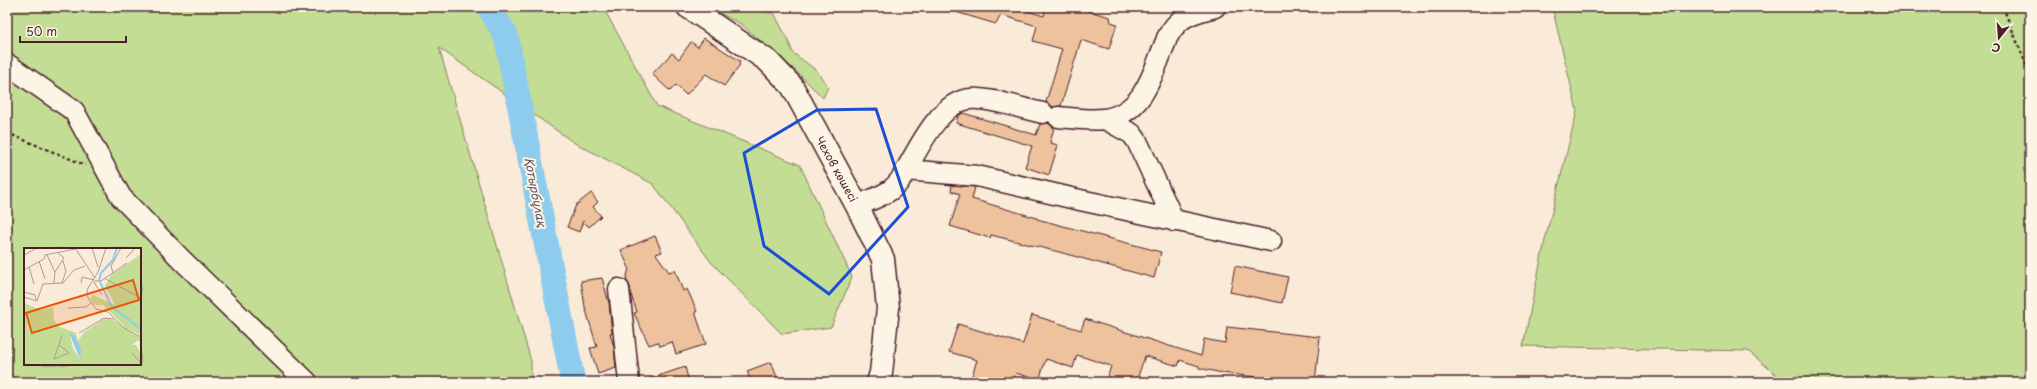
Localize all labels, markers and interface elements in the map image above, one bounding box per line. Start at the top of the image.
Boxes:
scale bar [20,18,126,44]
north arrow [1979,18,2019,58]
text: 50 m [26,22,57,40]
text: С [1989,39,2002,57]
street label: Чехов көшесі [812,133,862,205]
water label: Қотырбұлақ [520,156,552,229]
inset map [24,248,141,365]

